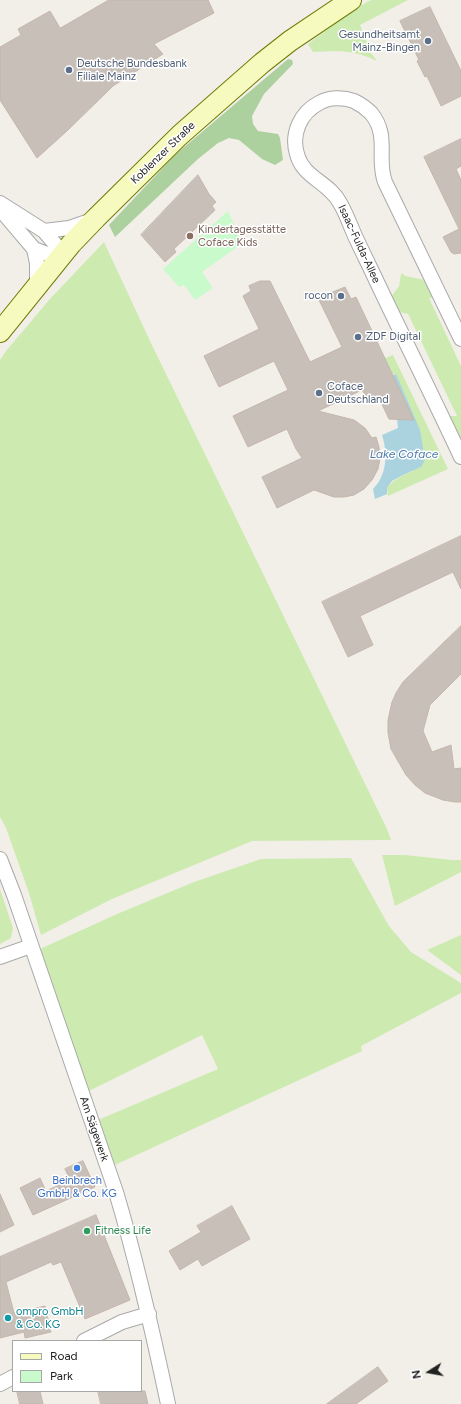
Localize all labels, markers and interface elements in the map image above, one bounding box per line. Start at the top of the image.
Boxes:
place label: Gesundheitsamt Mainz-Bingen [339,28,420,54]
marker: Gesundheitsamt Mainz-Bingen [423,36,433,46]
place label: Deutsche Bundesbank Filiale Mainz [77,57,187,83]
marker: Deutsche Bundesbank Filiale Mainz [64,65,74,75]
street label: Koblenzer Straße [128,119,198,187]
street label: Isaac-Fulda-Allee [335,203,383,285]
place label: Kindertagesstätte Coface Kids [198,223,286,249]
marker: Kindertagesstätte Coface Kids [185,231,195,241]
place label: rocon [304,289,333,303]
marker: rocon [336,291,346,301]
place label: ZDF Digital [366,330,421,344]
marker: ZDF Digital [353,332,363,342]
place label: Coface Deutschland [327,380,389,406]
marker: Coface Deutschland [314,388,324,398]
water label: Lake Coface [370,447,438,461]
street label: Am Sägewerk [77,1095,111,1163]
marker: Beinbrech GmbH & Co. KG [72,1163,82,1173]
place label: Beinbrech GmbH & Co. KG [37,1174,117,1200]
place label: Fitness Life [95,1224,151,1238]
marker: Fitness Life [82,1226,92,1236]
place label: ompro GmbH & Co. KG [16,1305,83,1331]
marker: ompro GmbH & Co. KG [3,1313,13,1323]
legend [12,1340,142,1392]
text: Road [50,1349,78,1363]
north arrow [409,1352,449,1392]
text: Park [50,1369,73,1383]
text: N [410,1369,424,1380]

